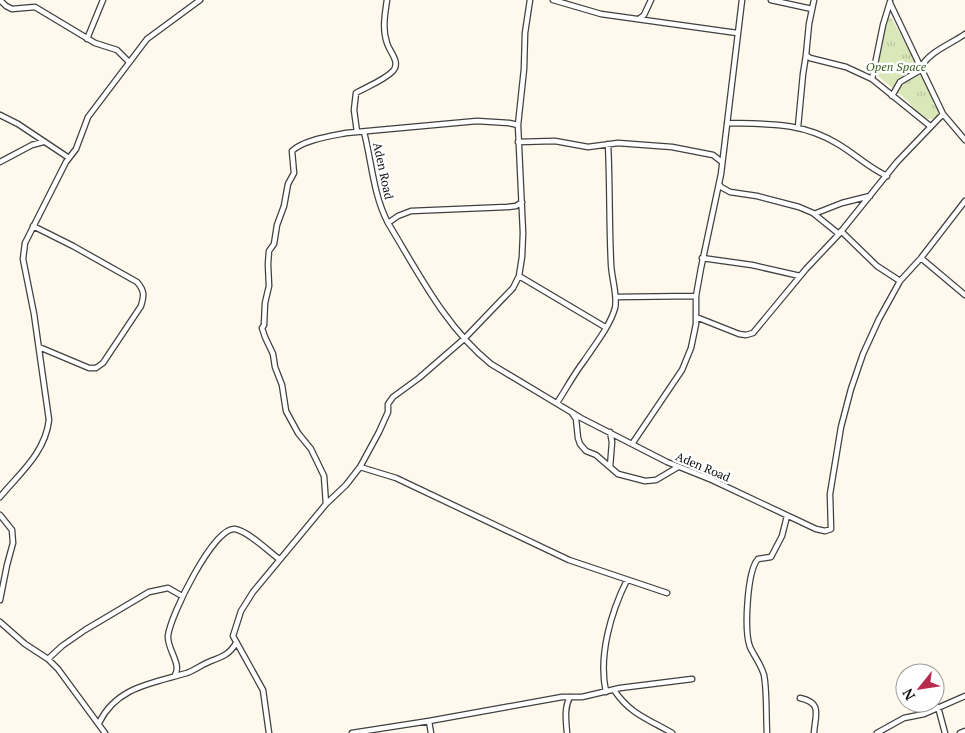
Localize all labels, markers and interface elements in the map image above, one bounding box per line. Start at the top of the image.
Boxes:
park label: Open Space [866,59,927,74]
street label: Aden Road [370,141,397,201]
street label: Aden Road [674,448,733,485]
north arrow [895,663,945,713]
text: N [897,685,919,704]

